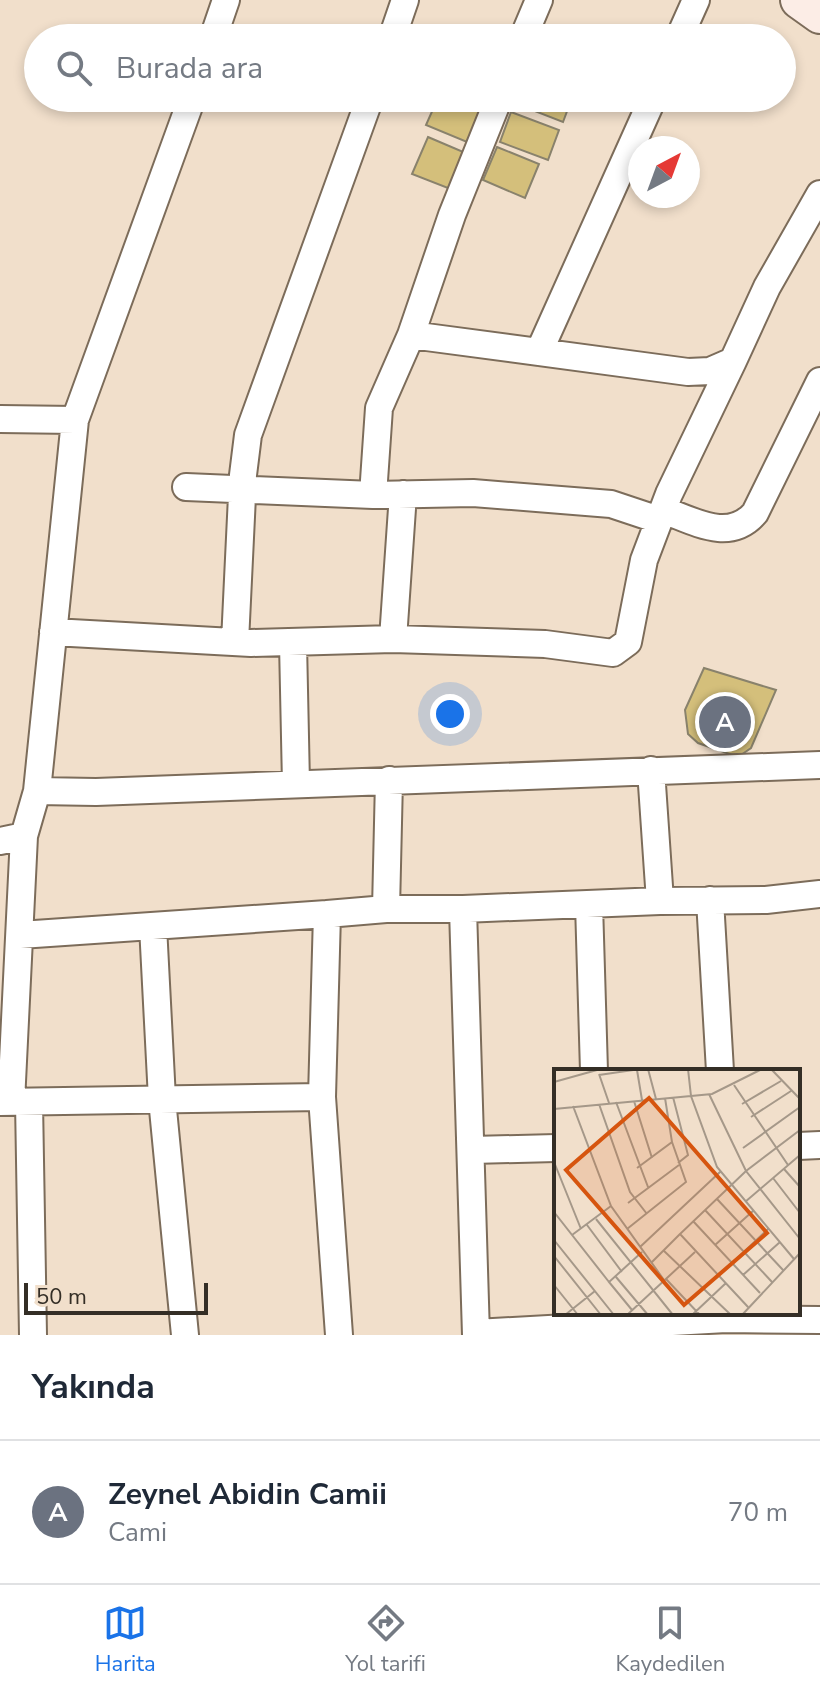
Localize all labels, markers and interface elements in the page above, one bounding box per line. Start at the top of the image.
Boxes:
search box [24,24,796,112]
icon: search [52,46,96,90]
text: Burada ara [116,48,263,89]
north arrow [628,136,700,208]
pin: A [699,692,751,752]
your location [430,694,470,734]
inset map [554,1069,800,1315]
scale bar [24,1279,208,1315]
text: 50 m [36,1282,87,1312]
text: Yakında [32,1364,155,1410]
text: Zeynel Abidin Camii [108,1474,387,1515]
text: A [48,1495,68,1530]
text: 70 m [728,1495,788,1530]
text: Cami [108,1515,167,1550]
tab: Harita [95,1601,156,1679]
tab: Yol tarifi [345,1601,426,1679]
tab: Kaydedilen [615,1601,725,1679]

